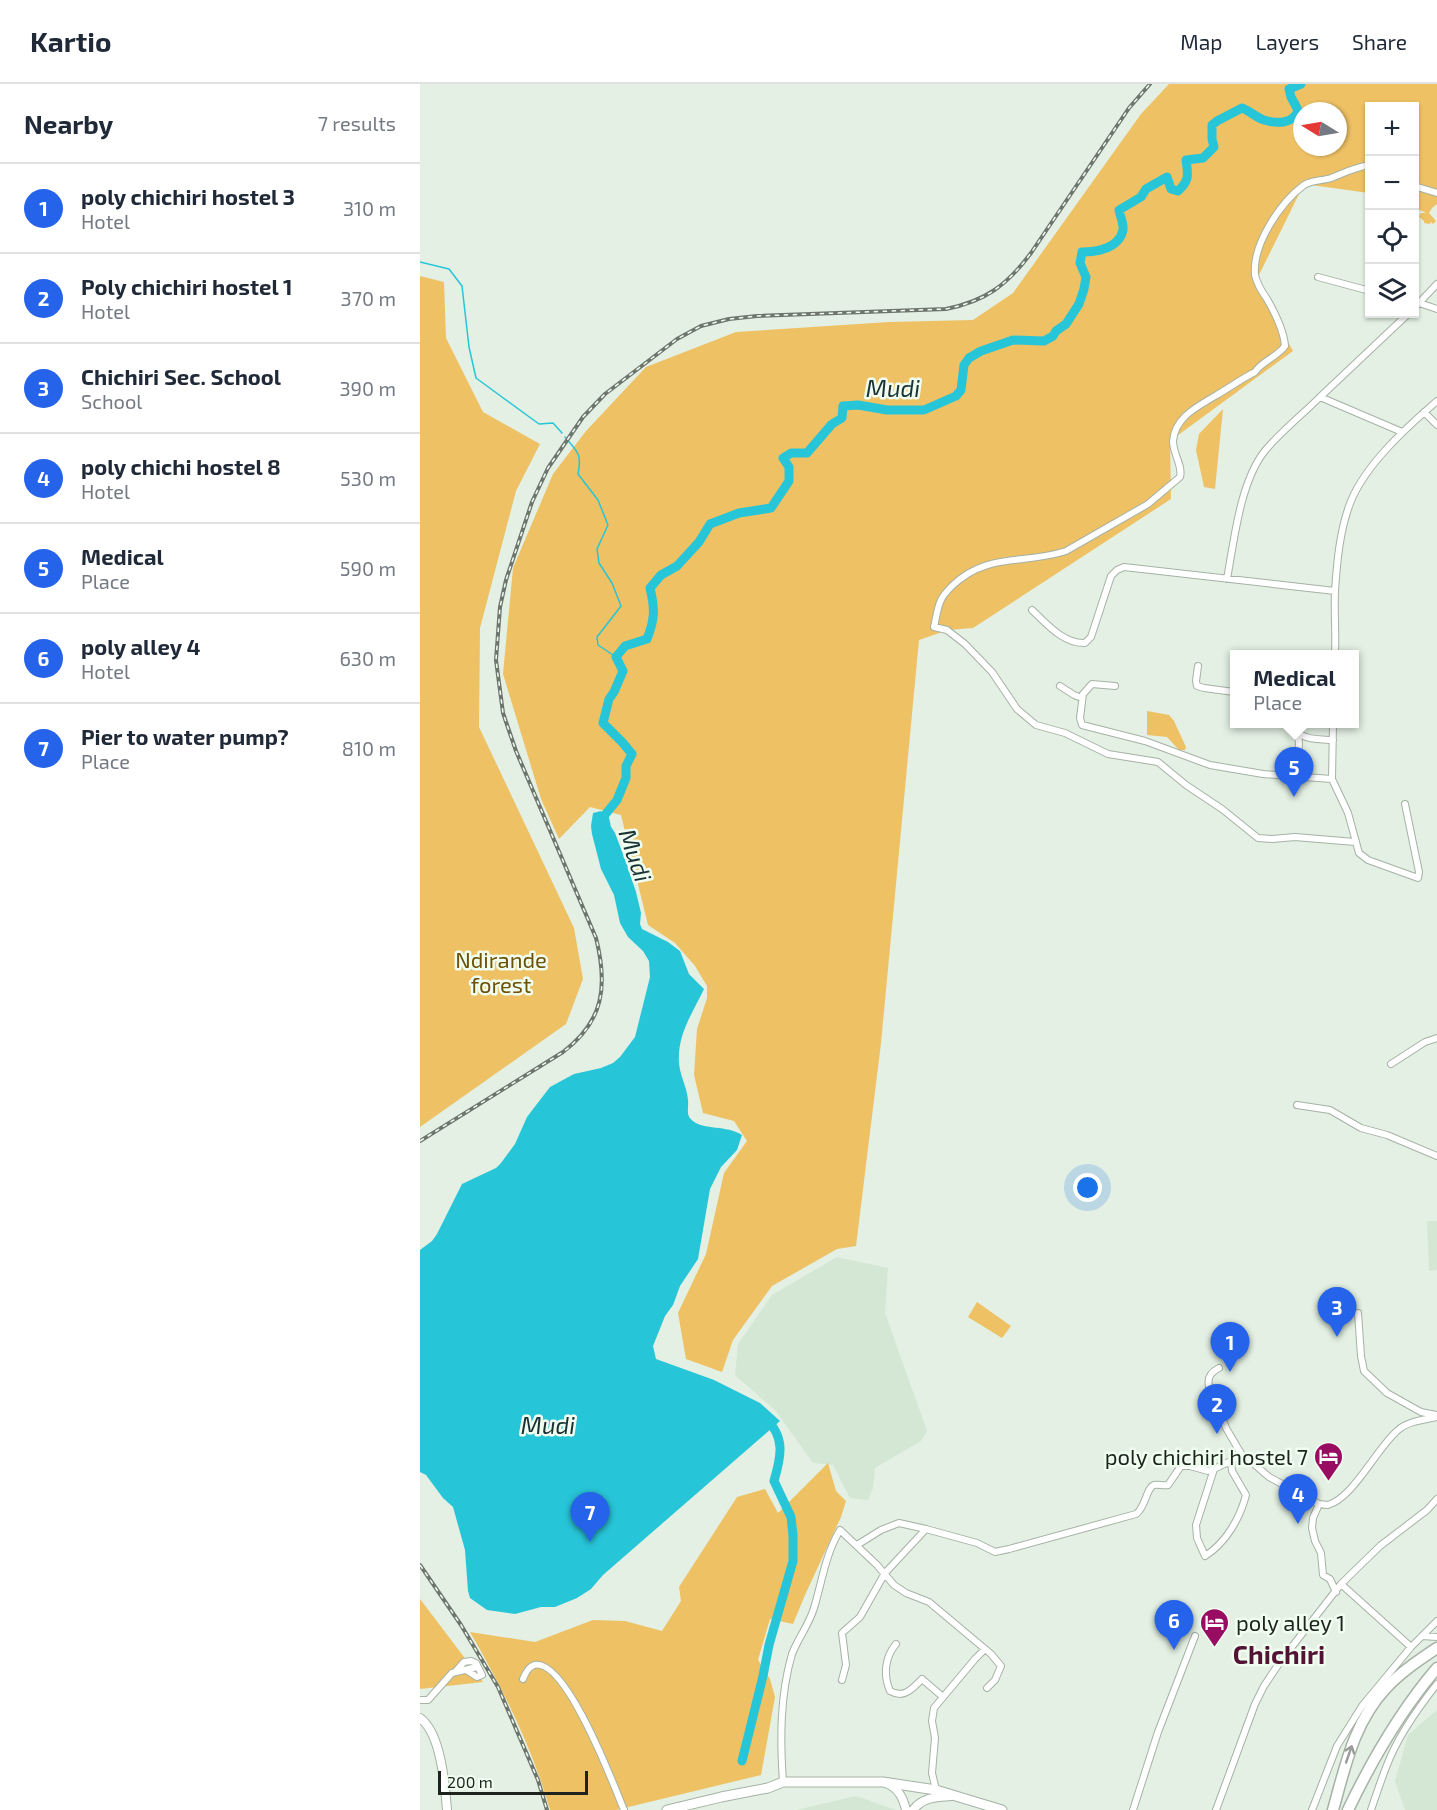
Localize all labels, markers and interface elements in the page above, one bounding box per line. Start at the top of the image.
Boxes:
text: Kartio [30,24,111,58]
text: Map [1180,29,1222,54]
text: Layers [1255,29,1319,54]
text: Share [1352,29,1407,54]
north arrow [1293,102,1347,156]
map controls [1365,102,1419,318]
button: + [1365,102,1419,156]
text: Nearby [24,108,113,139]
text: 7 results [318,111,396,135]
button: − [1365,156,1419,210]
text: poly chichiri hostel 3 [81,183,295,209]
text: 1 [39,196,48,220]
text: 310 m [343,196,396,220]
text: Hotel [81,209,130,233]
button: locate [1365,210,1419,264]
button: layers [1365,264,1419,318]
text: Poly chichiri hostel 1 [81,273,292,299]
text: 2 [38,286,49,310]
text: 370 m [341,286,396,310]
text: Hotel [81,299,130,323]
text: Chichiri Sec. School [81,363,281,389]
water label: Mudi [866,373,920,402]
text: 3 [38,376,49,400]
text: 390 m [339,376,396,400]
text: School [81,389,142,413]
text: poly chichi hostel 8 [81,453,281,479]
text: 4 [37,466,50,490]
text: 530 m [340,466,396,490]
text: Hotel [81,479,130,503]
text: Medical [81,543,164,569]
text: 5 [38,556,49,580]
text: 590 m [340,556,396,580]
text: Place [81,569,130,593]
text: poly alley 4 [81,633,201,659]
text: 6 [38,646,49,670]
text: 630 m [339,646,396,670]
popup [1230,650,1359,728]
text: Hotel [81,659,130,683]
text: Medical [1253,664,1336,690]
text: Place [1253,690,1302,714]
text: Pier to water pump? [81,723,289,749]
text: 7 [38,736,49,760]
text: 810 m [342,736,396,760]
pin: 5 [1274,748,1314,797]
text: Place [81,749,130,773]
water label: Mudi [613,825,659,885]
park label: Ndirande forest [455,946,547,997]
your location [1073,1173,1102,1202]
pin: 3 [1318,1288,1356,1337]
pin: 1 [1210,1322,1250,1372]
pin: 2 [1198,1384,1236,1434]
water label: Mudi [521,1410,575,1439]
hotel icon: poly chichiri hostel 7 [1313,1440,1345,1482]
place label: poly chichiri hostel 7 [1105,1443,1308,1469]
pin: 4 [1278,1474,1318,1524]
pin: 7 [570,1492,610,1542]
pin: 6 [1154,1600,1194,1650]
hotel icon: poly alley 1 [1199,1606,1231,1648]
place label: poly alley 1 [1236,1609,1345,1635]
district label: Chichiri [1233,1638,1325,1669]
one-way arrow [1344,1745,1355,1764]
scale bar [438,1768,588,1796]
text: 200 m [447,1772,493,1791]

